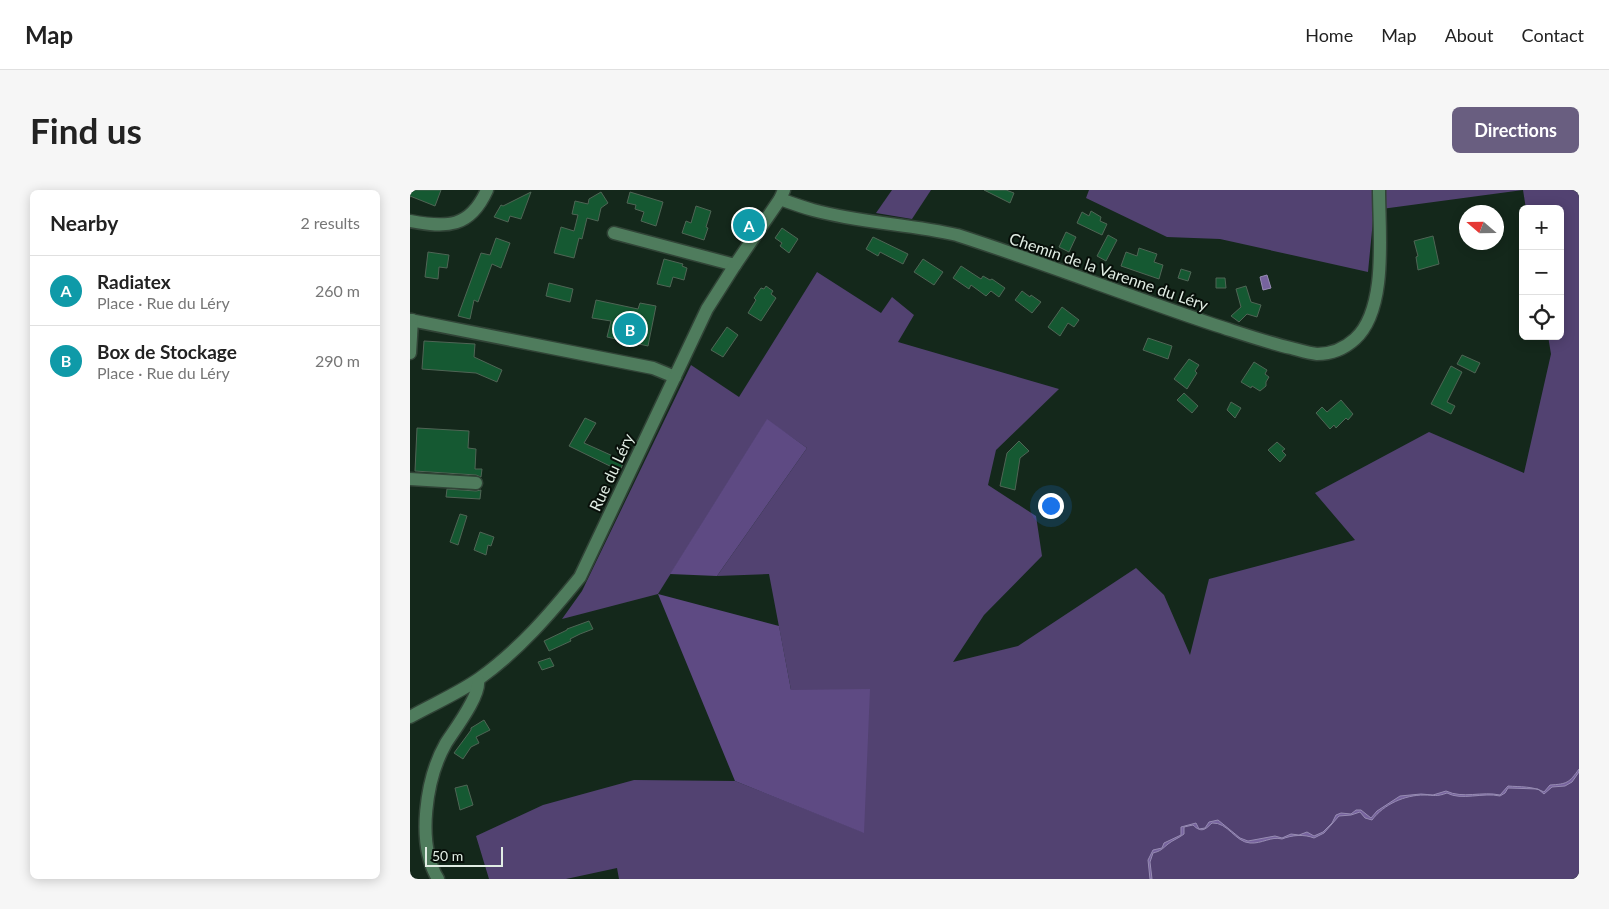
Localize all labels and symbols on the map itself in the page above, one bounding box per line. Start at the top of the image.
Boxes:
north arrow [1459,205,1504,250]
pin: A [733,206,765,244]
street label: Chemin de la Varenne du Léry [1007,228,1212,314]
pin: B [614,310,646,348]
street label: Rue du Léry [585,430,638,514]
your location [1038,493,1064,519]
scale bar [425,844,502,867]

